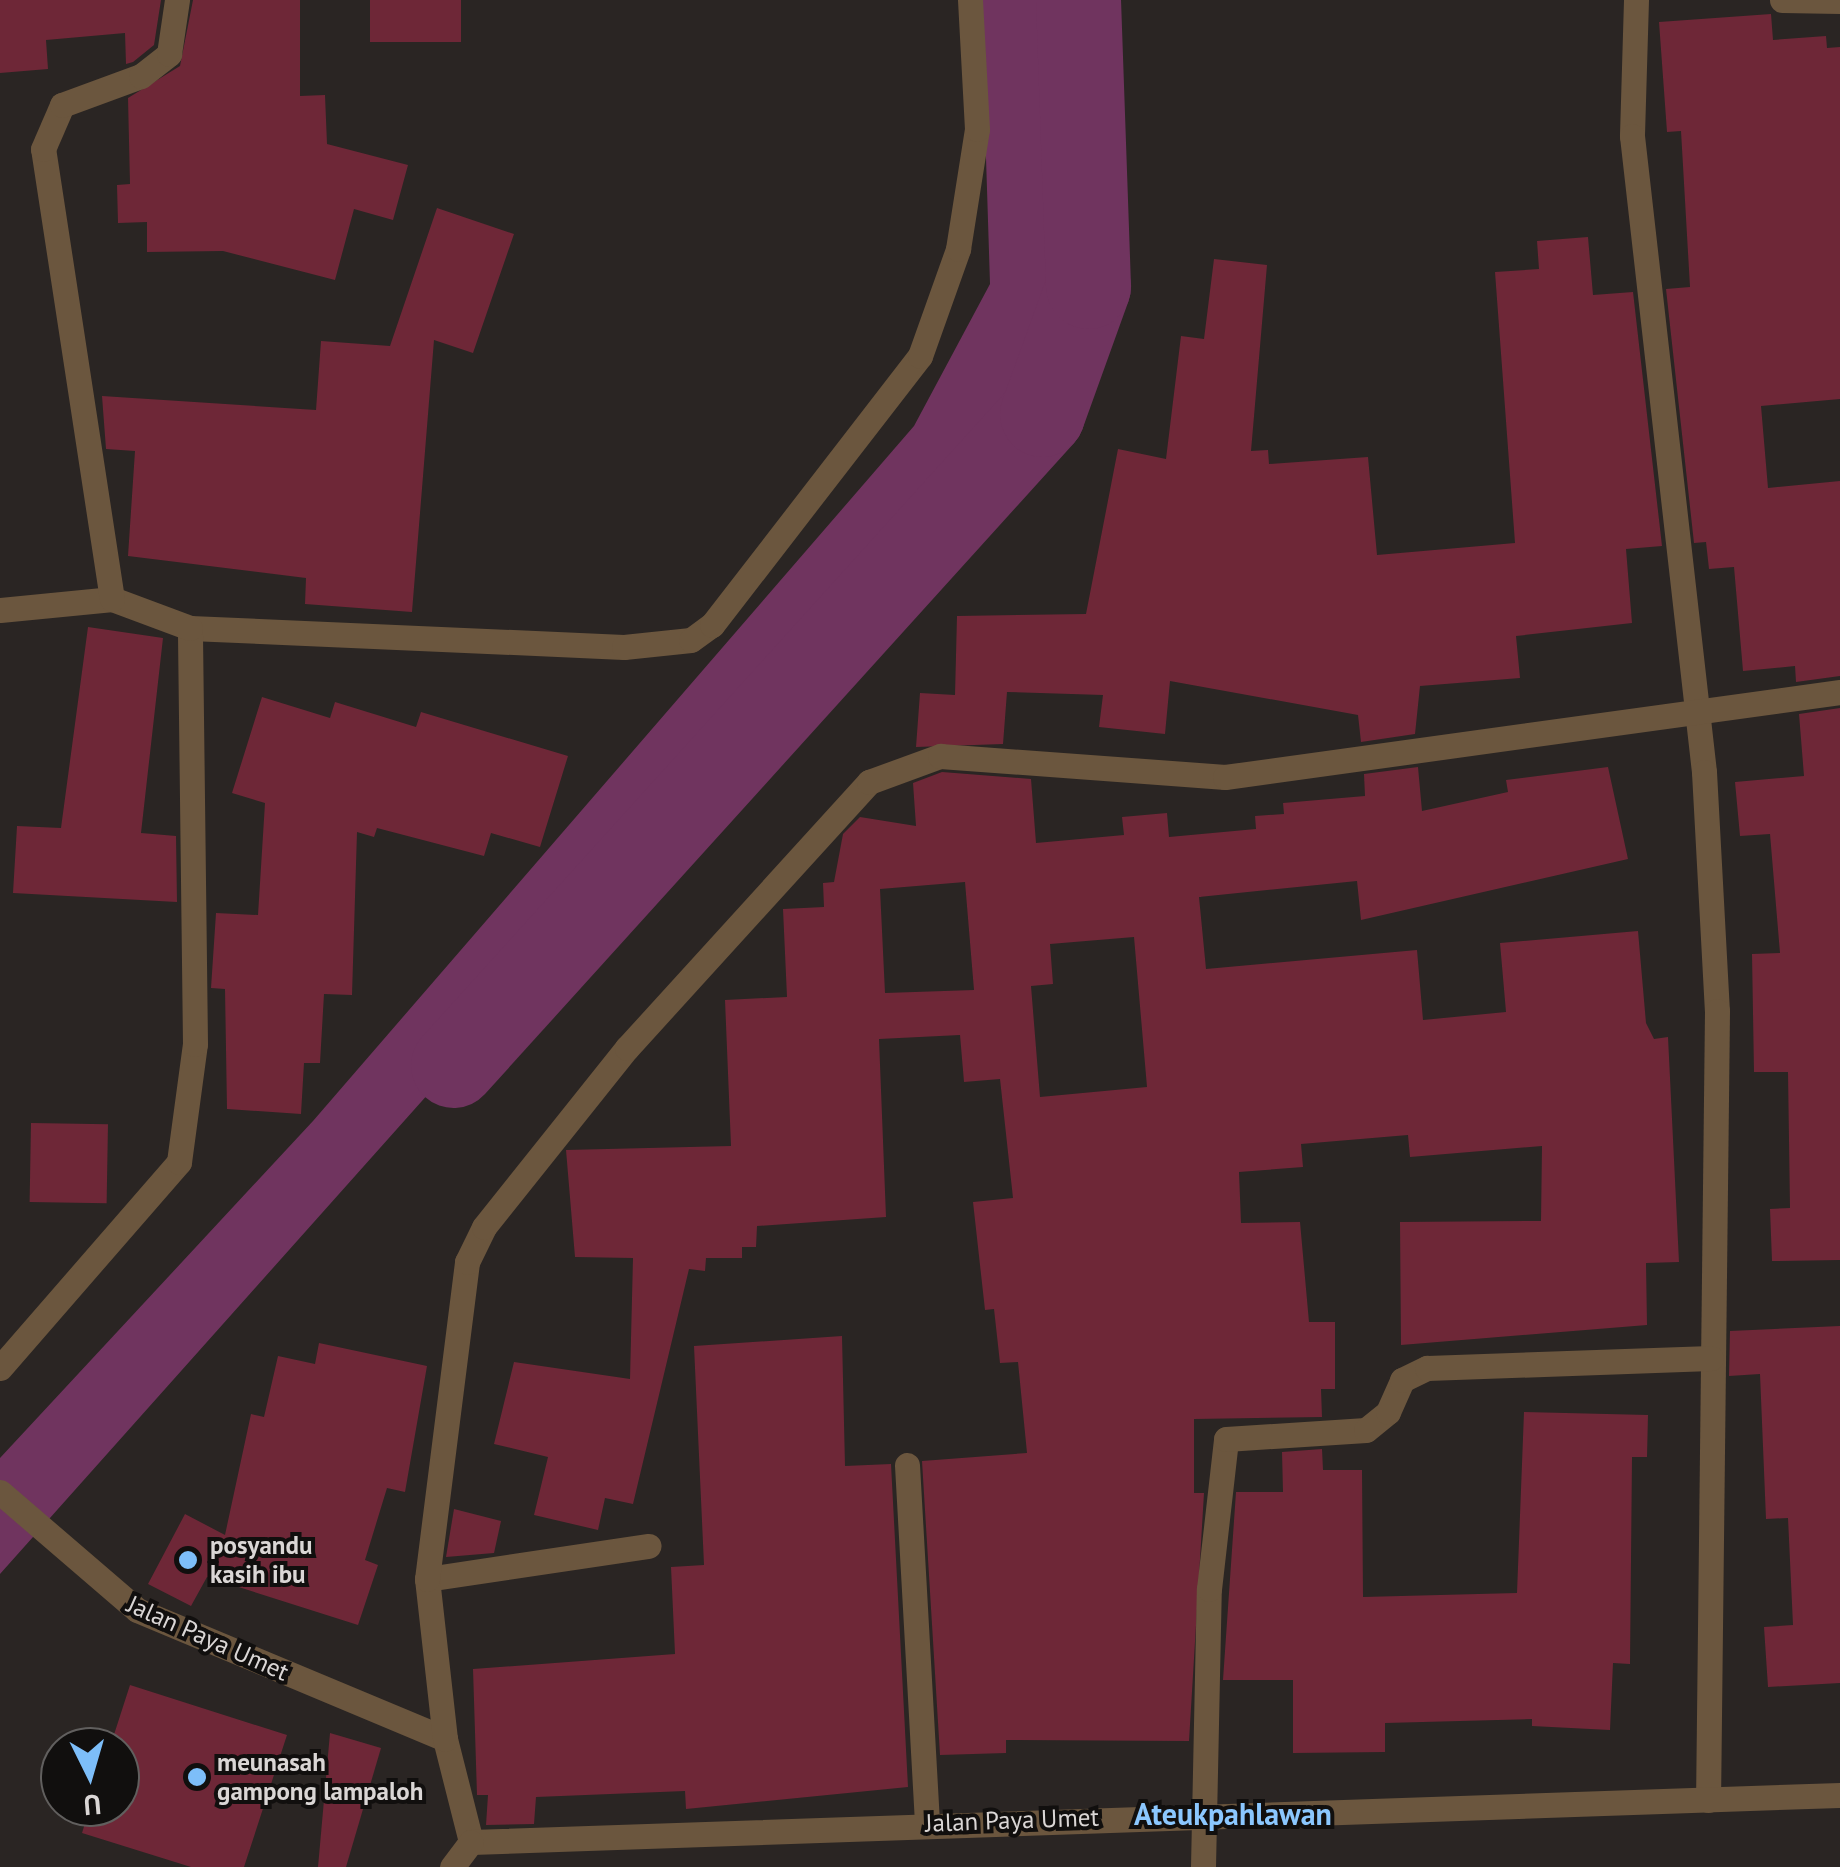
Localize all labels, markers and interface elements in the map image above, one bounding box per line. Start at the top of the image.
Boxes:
place label: posyandu kasih ibu [210,1531,312,1590]
marker: posyandu kasih ibu [175,1547,201,1573]
street label: Jalan Paya Umet [123,1589,293,1687]
north arrow [40,1727,140,1827]
place label: meunasah gampong lampaloh [217,1748,423,1807]
marker: meunasah gampong lampaloh [186,1766,208,1788]
text: U [82,1786,103,1825]
district label: Ateukpahlawan [1134,1796,1332,1832]
street label: Jalan Paya Umet [925,1802,1099,1838]

